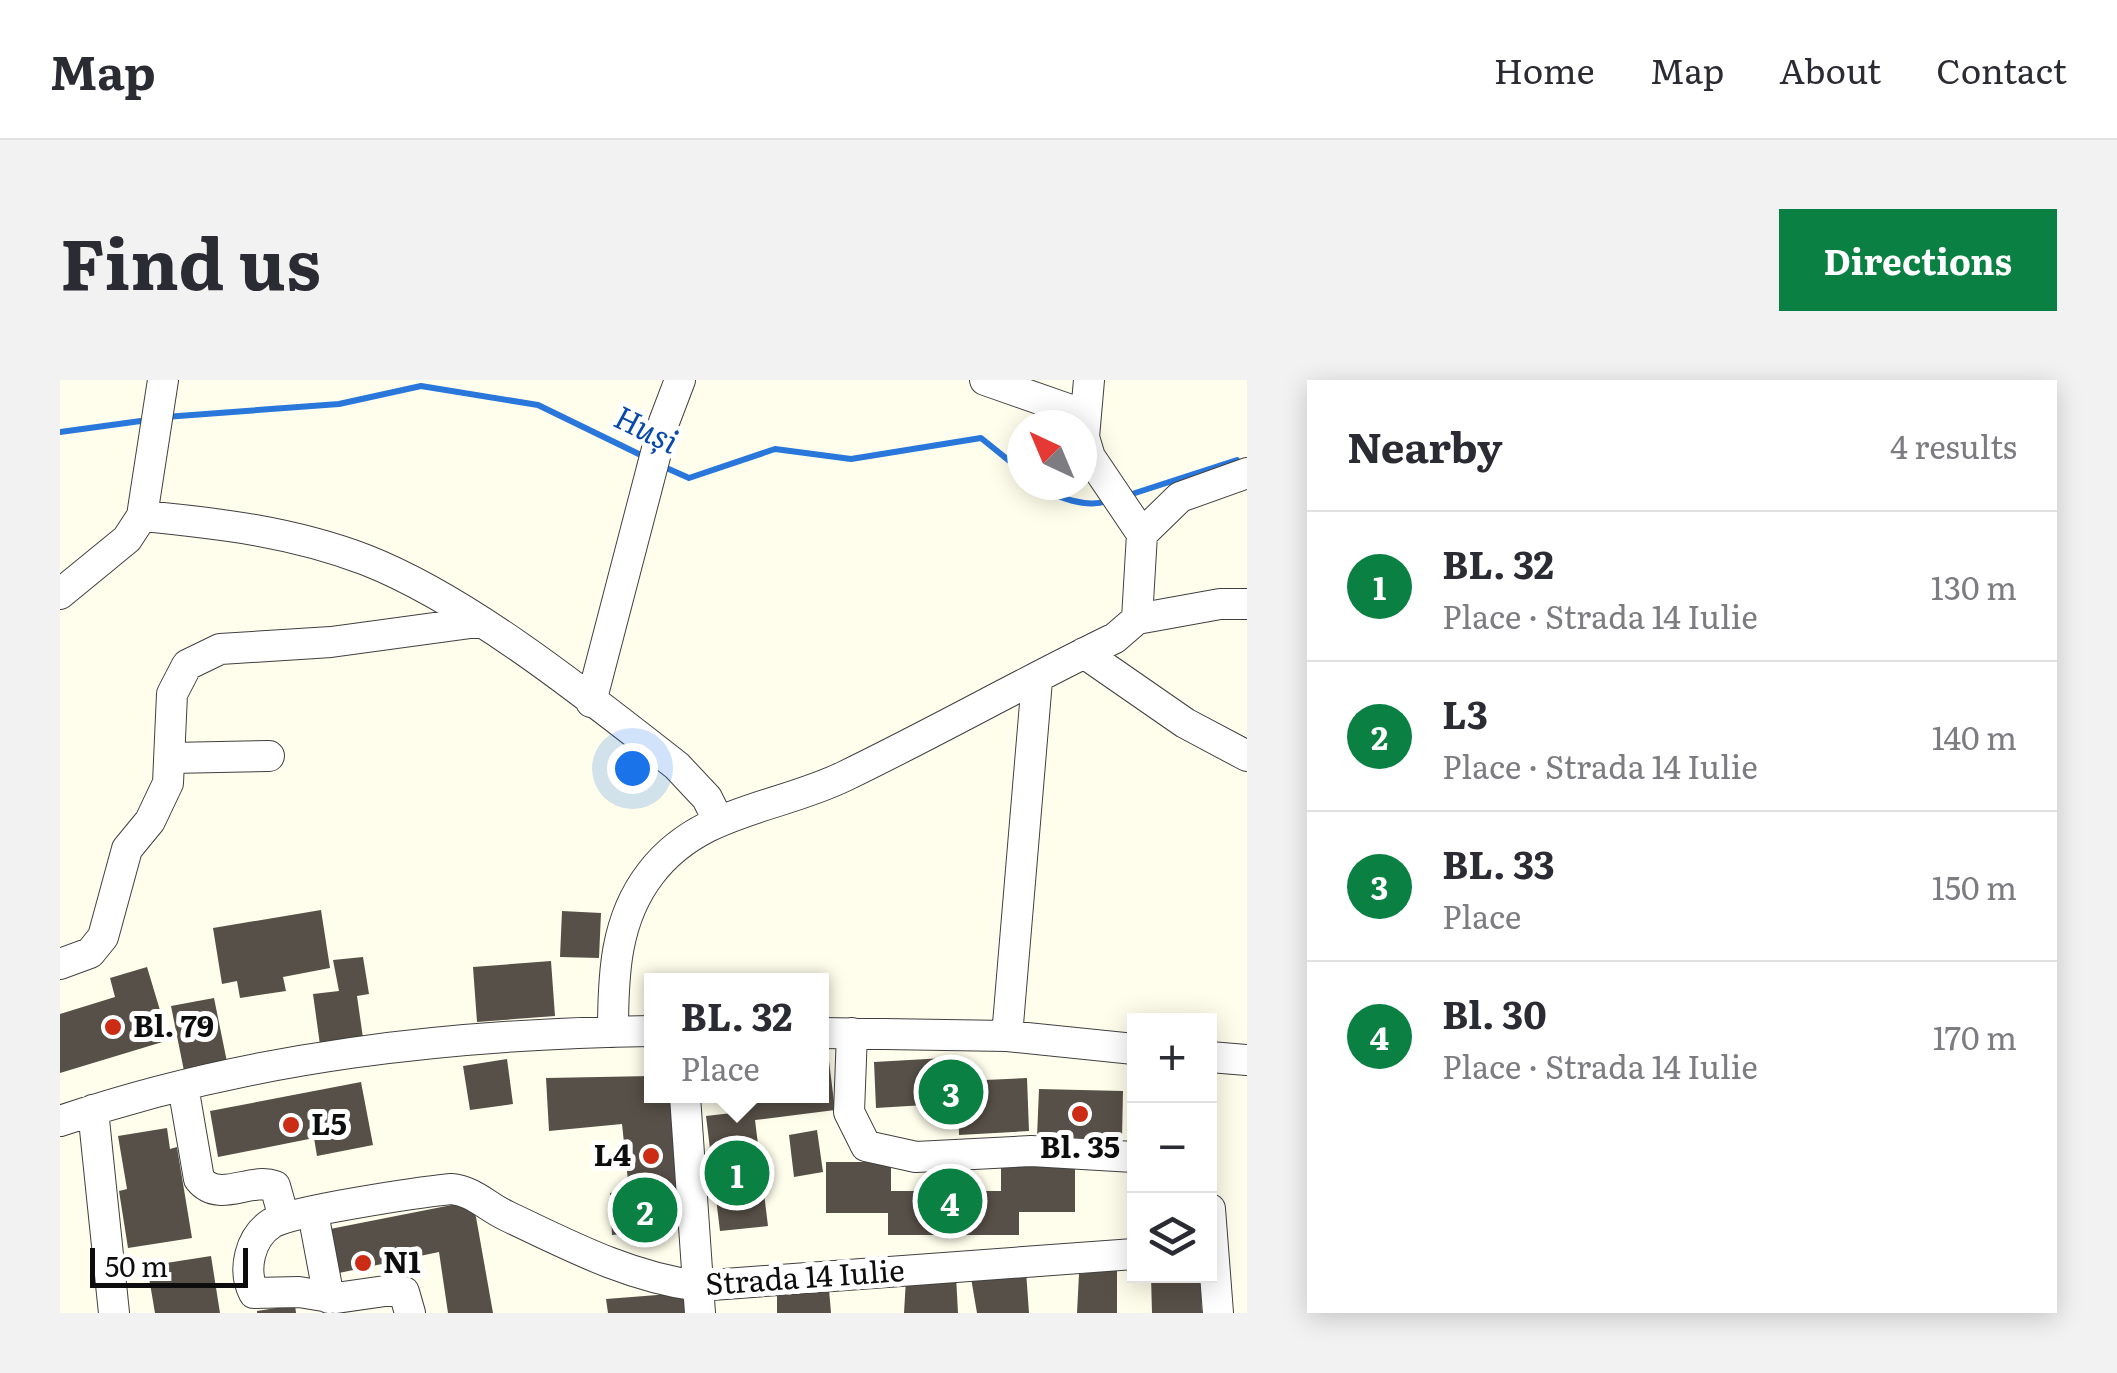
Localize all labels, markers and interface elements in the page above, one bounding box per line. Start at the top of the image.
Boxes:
text: Map [50,34,156,105]
text: Home [1494,43,1595,95]
text: Map [1650,43,1724,95]
text: About [1779,43,1881,95]
text: Contact [1936,43,2067,95]
text: Find us [60,208,321,312]
button: Directions [1779,209,2057,311]
water label: Huși [607,391,688,464]
north arrow [1007,410,1097,500]
text: Nearby [1347,414,1503,476]
text: 4 results [1890,421,2017,469]
text: BL. 32 [1442,534,1554,591]
text: 1 [1373,562,1386,610]
text: 130 m [1931,562,2017,610]
text: Place · Strada 14 Iulie [1442,591,1758,639]
text: L3 [1442,684,1488,741]
text: 2 [1371,712,1388,760]
text: 140 m [1932,712,2017,760]
text: Place · Strada 14 Iulie [1442,741,1758,789]
your location [607,743,658,794]
text: BL. 33 [1442,834,1555,891]
text: 3 [1371,862,1388,910]
text: 150 m [1932,862,2017,910]
text: Place [1442,891,1521,939]
popup [644,973,829,1103]
text: Bl. 30 [1442,984,1547,1041]
text: BL. 32 [681,986,792,1043]
place label: Bl. 79 [133,1002,214,1046]
text: 4 [1370,1012,1389,1060]
text: 170 m [1933,1012,2017,1060]
map controls [1127,1013,1217,1283]
button: + [1127,1013,1217,1103]
marker: Bl. 79 [102,1016,124,1038]
text: Place · Strada 14 Iulie [1442,1041,1758,1089]
text: Place [681,1043,760,1091]
pin: 3 [918,1054,984,1130]
place label: L5 [311,1100,347,1144]
marker: Bl. 35 [1069,1103,1091,1125]
button: − [1127,1103,1217,1193]
marker: L5 [280,1114,302,1136]
place label: Bl. 35 [1040,1123,1120,1167]
place label: L4 [593,1131,631,1175]
pin: 1 [704,1136,770,1210]
marker: L4 [640,1145,662,1167]
pin: 4 [918,1164,982,1238]
pin: 2 [612,1172,678,1248]
button: layers [1127,1193,1217,1283]
place label: N1 [383,1238,421,1282]
scale bar [90,1243,248,1288]
text: 50 m [105,1244,168,1286]
street label: Strada 14 Iulie [704,1246,906,1304]
marker: N1 [352,1252,374,1274]

